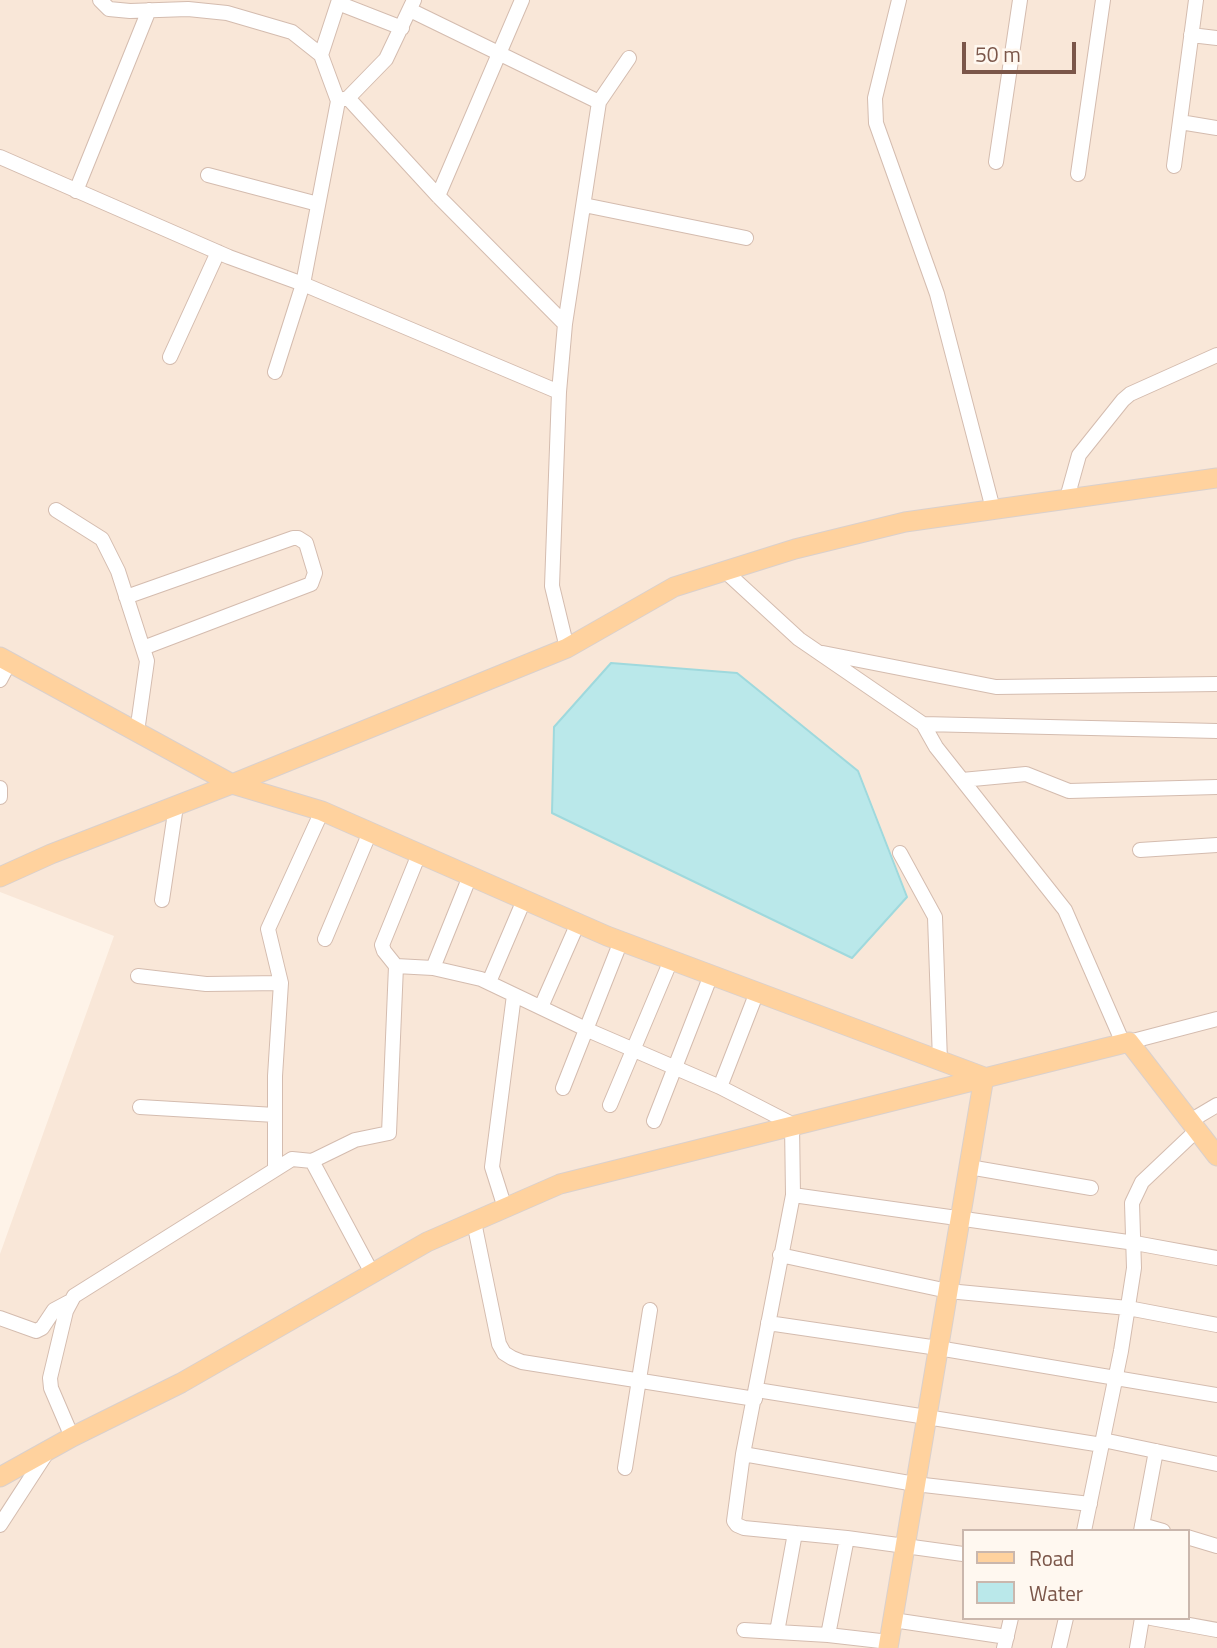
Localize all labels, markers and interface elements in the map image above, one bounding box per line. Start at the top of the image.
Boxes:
scale bar [965,28,1079,72]
text: 50 m [975,38,1021,70]
legend [962,1529,1189,1620]
text: Road [1029,1542,1074,1574]
text: Water [1029,1577,1083,1609]

